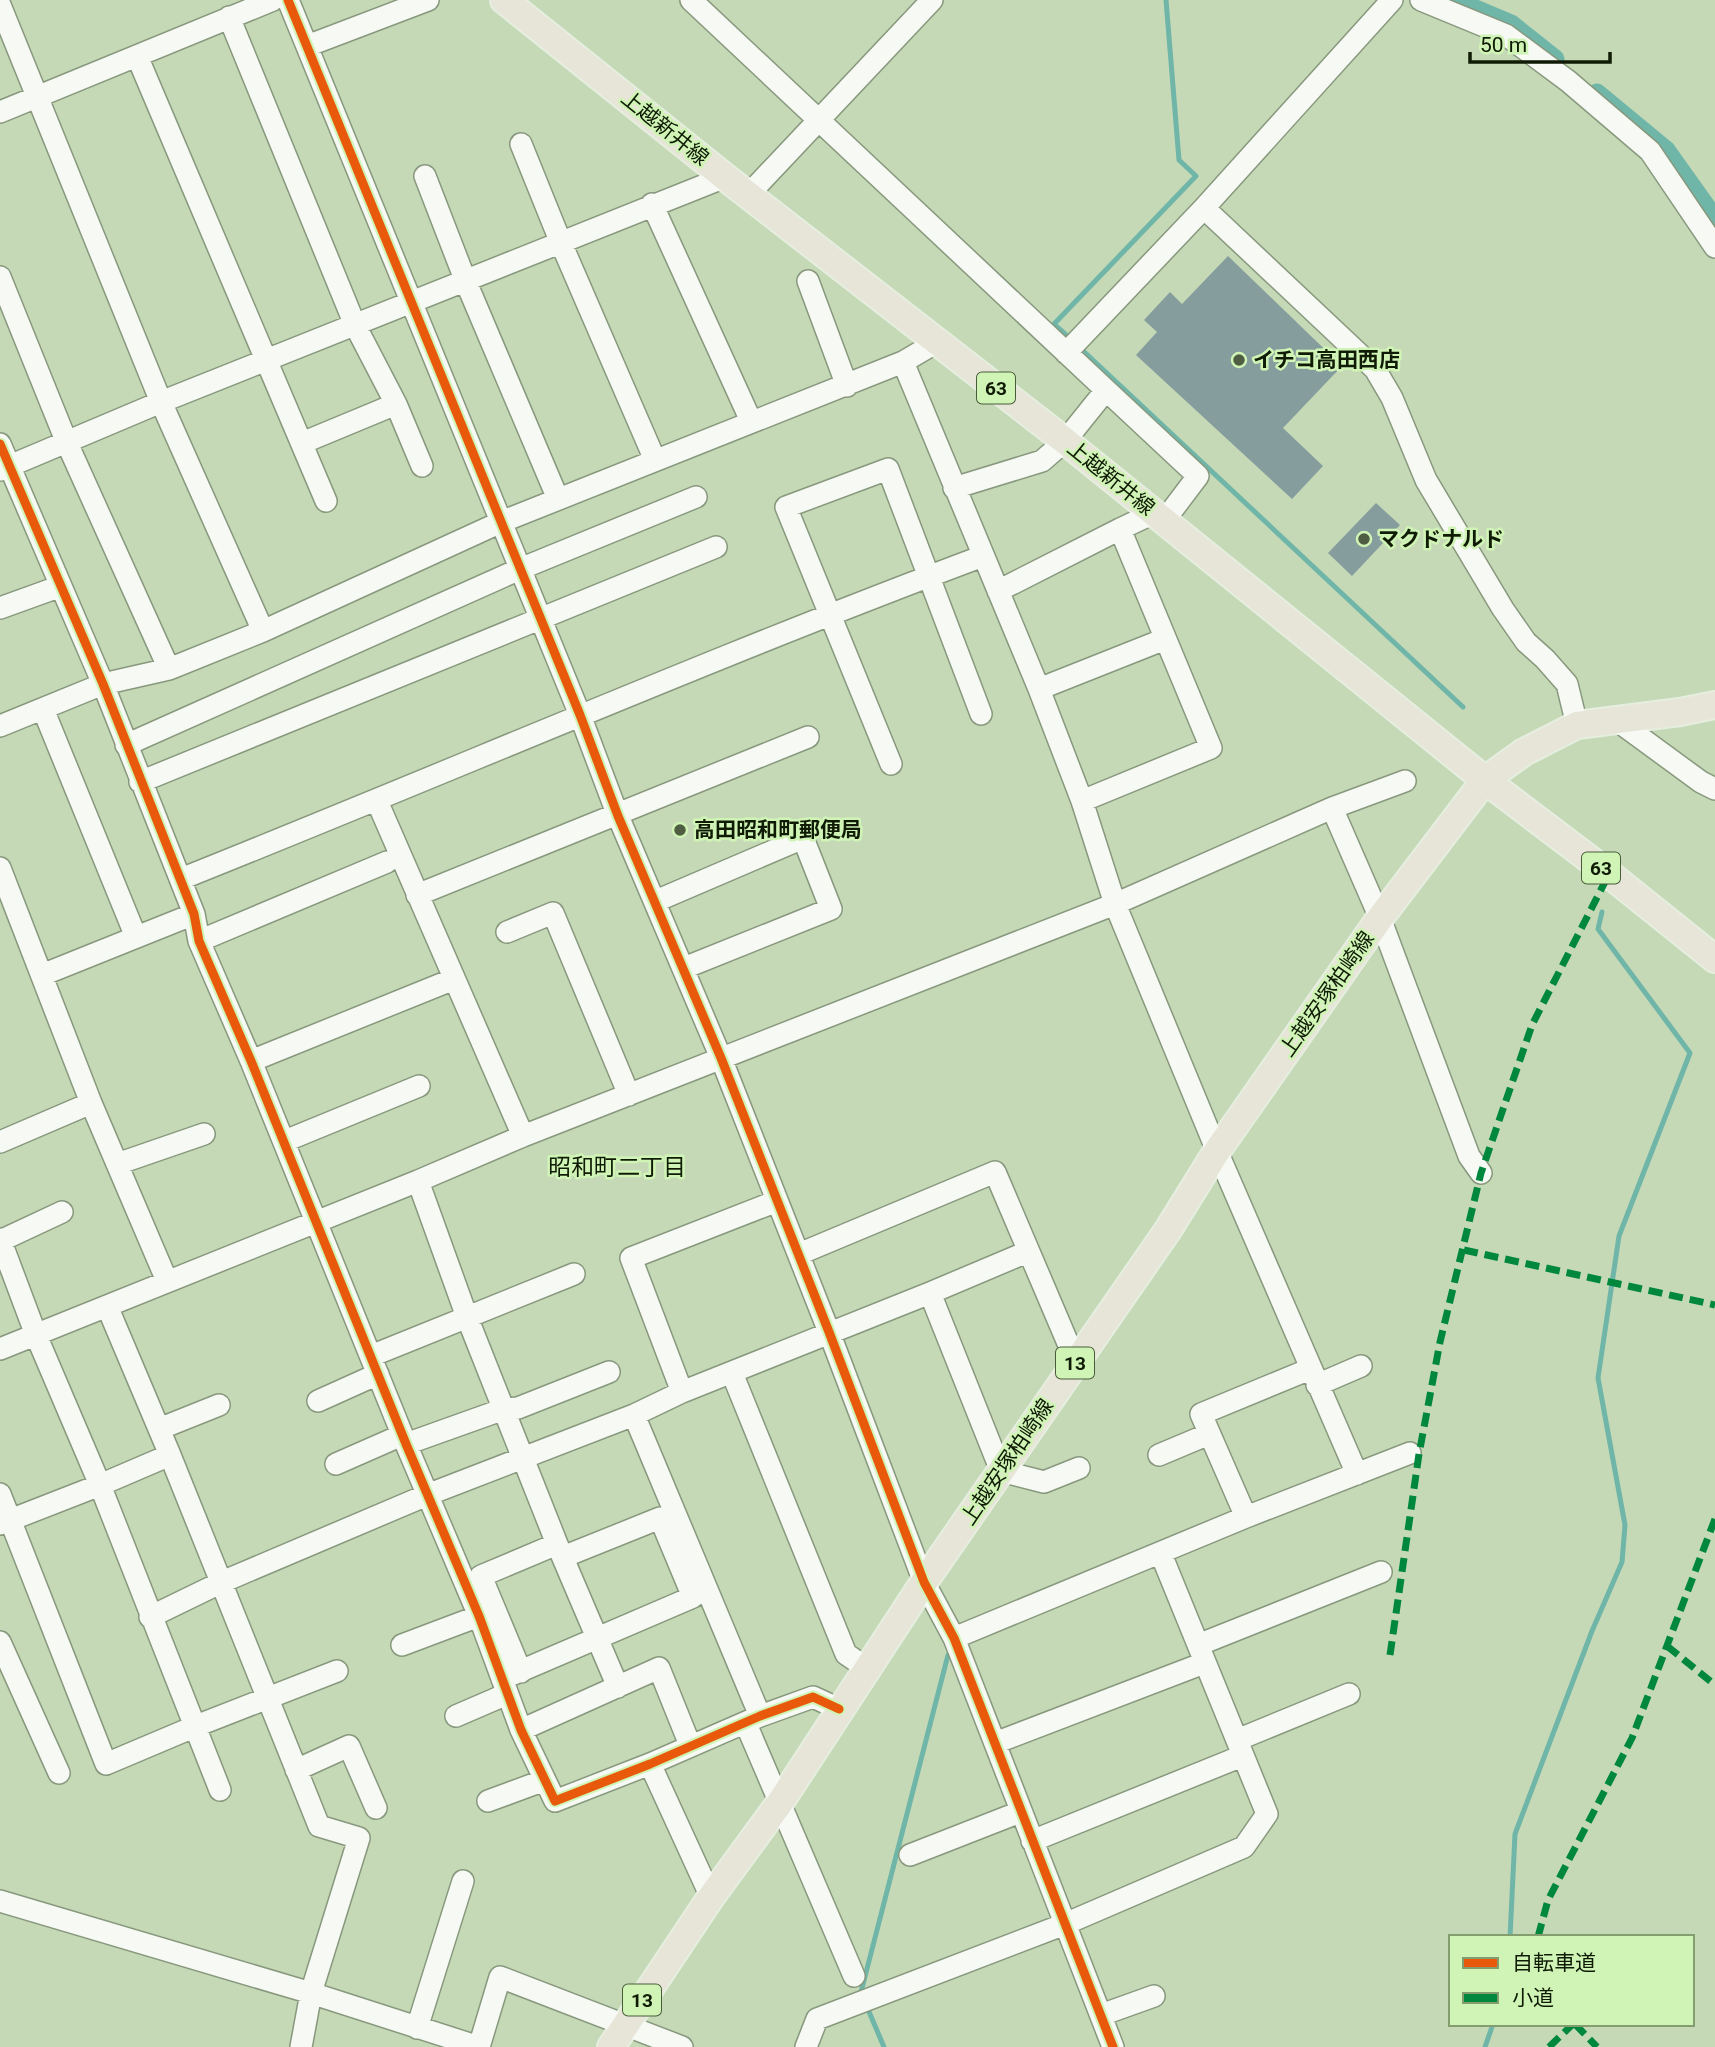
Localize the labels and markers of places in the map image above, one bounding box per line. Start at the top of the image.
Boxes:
place label: イチコ高田西店 [1253,348,1400,372]
marker: イチコ高田西店 [1231,352,1247,368]
place label: マクドナルド [1378,527,1504,551]
marker: マクドナルド [1356,531,1372,547]
place label: 高田昭和町郵便局 [694,818,862,842]
marker: 高田昭和町郵便局 [672,822,688,838]

